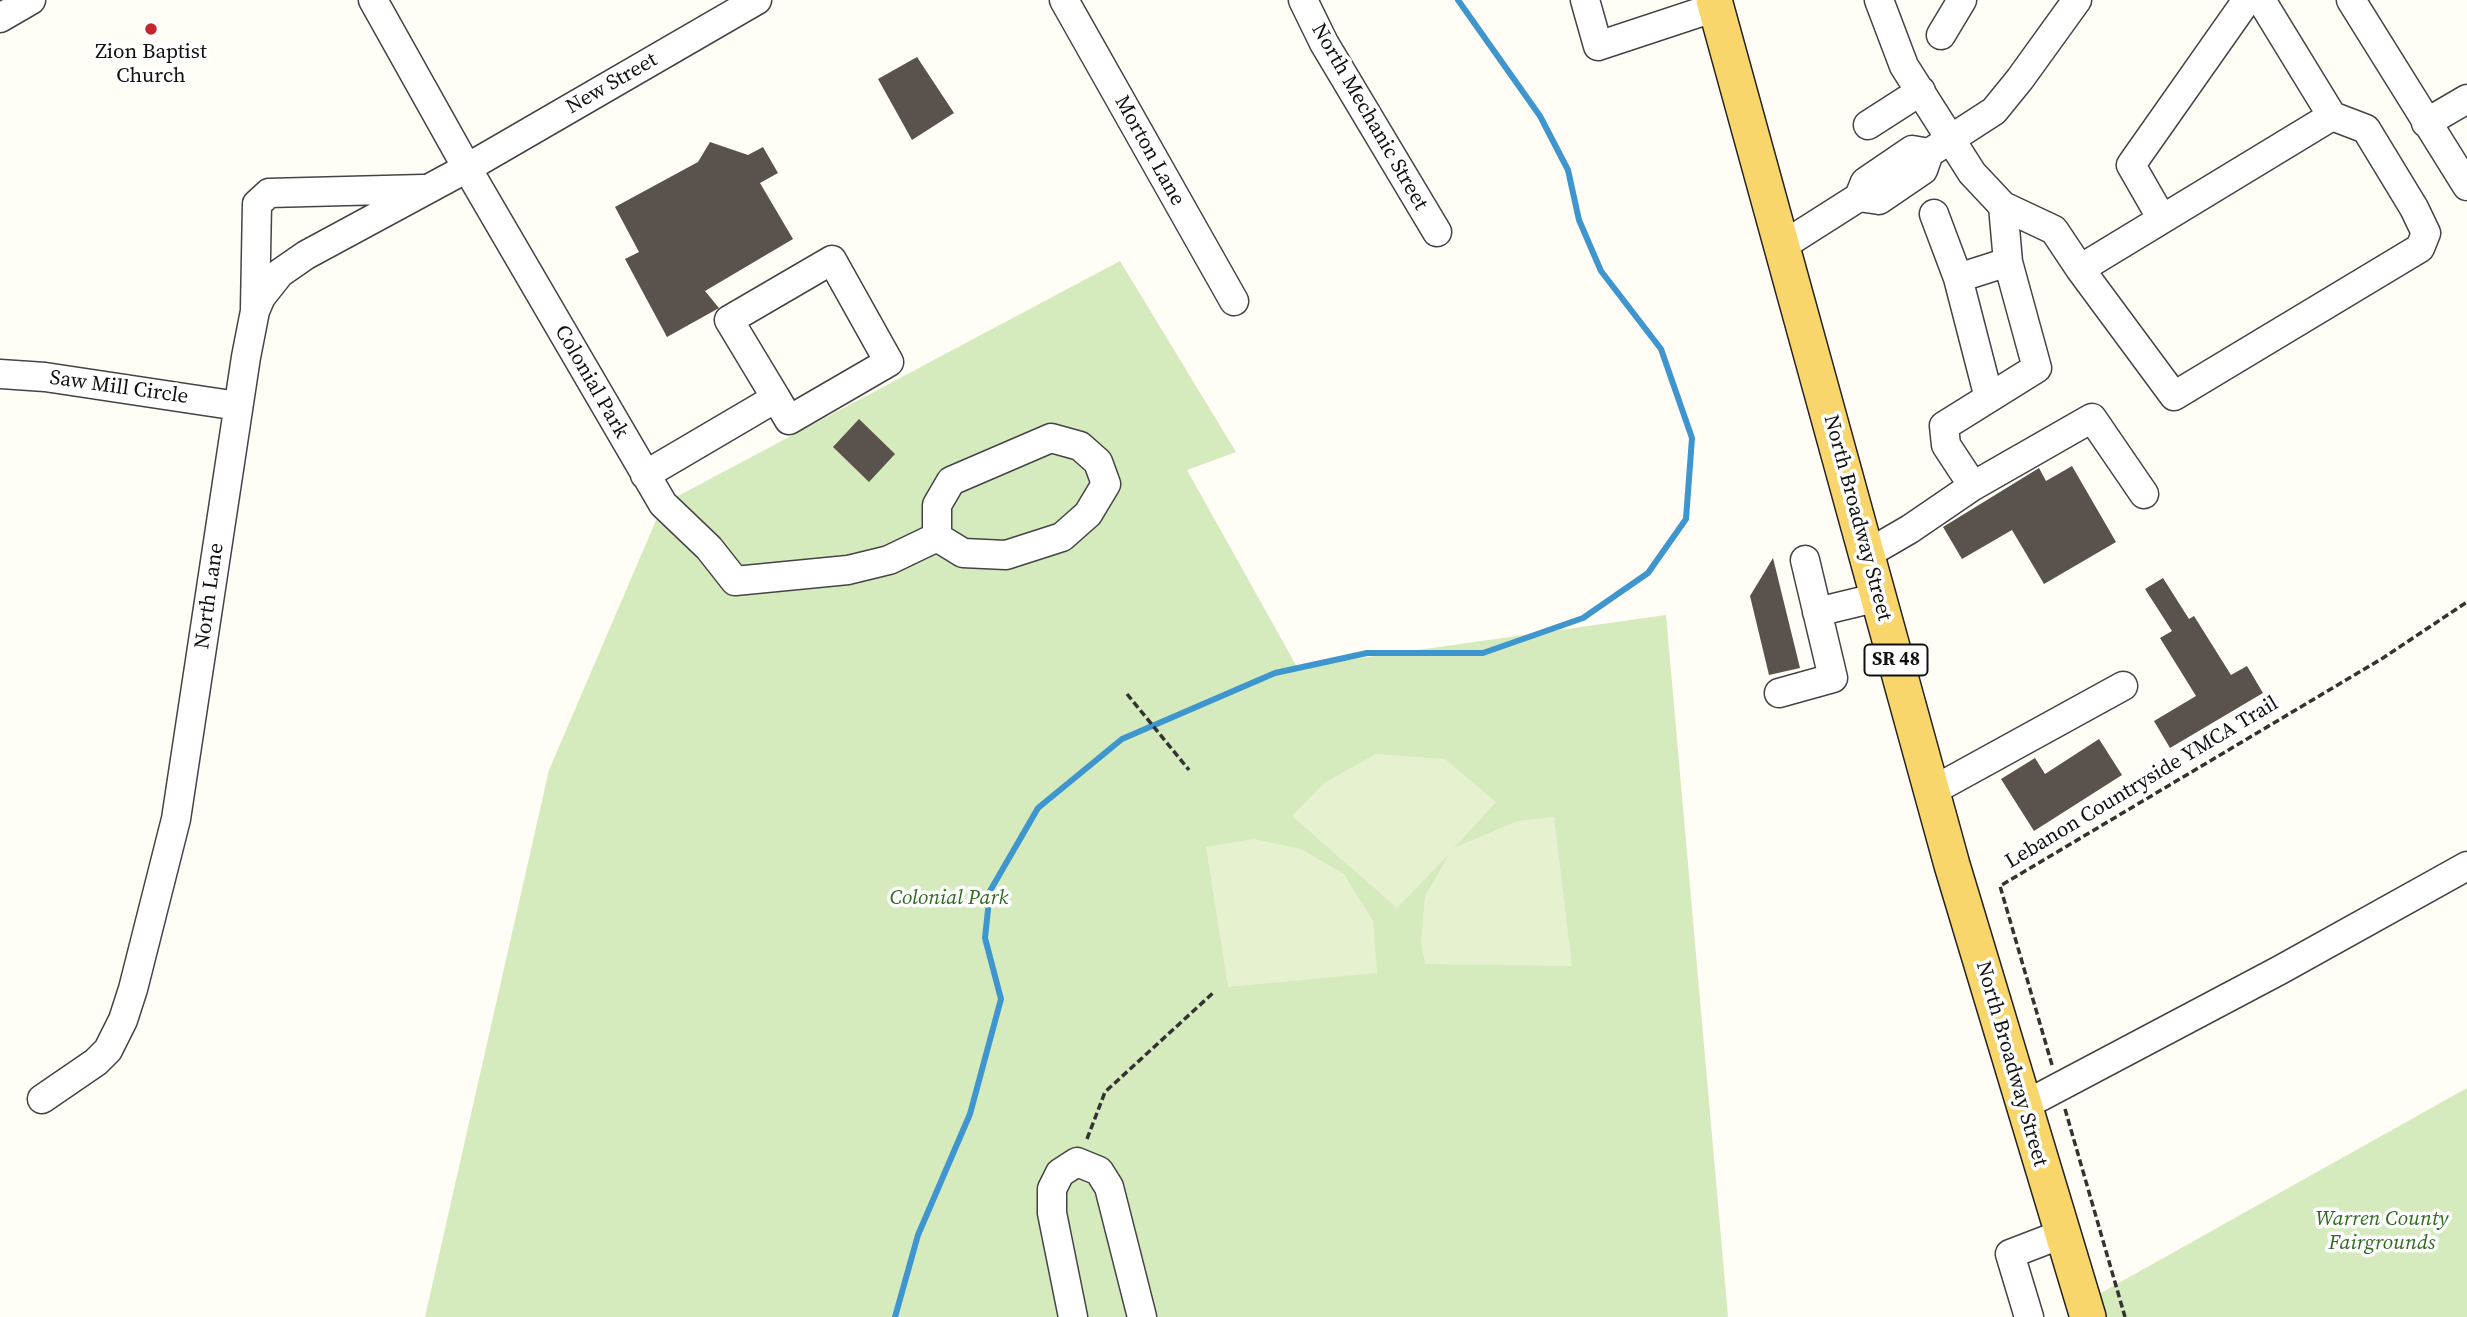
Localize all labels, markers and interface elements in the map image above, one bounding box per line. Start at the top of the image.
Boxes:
street label: North Mechanic Street [1305,19,1433,215]
marker: Zion Baptist Church [143,21,159,37]
place label: Zion Baptist Church [95,40,207,90]
street label: New Street [562,48,662,120]
street label: Morton Lane [1108,92,1190,210]
street label: Colonial Park [549,321,633,443]
street label: Saw Mill Circle [48,366,190,410]
street label: North Broadway Street [1817,412,1897,624]
street label: North Lane [190,541,230,651]
road number: SR 48 [1864,645,1927,676]
street label: Lebanon Countryside YMCA Trail [2001,691,2283,875]
park label: Colonial Park [890,886,1008,912]
street label: North Broadway Street [1970,959,2052,1169]
park label: Warren County Fairgrounds [2315,1207,2449,1257]

